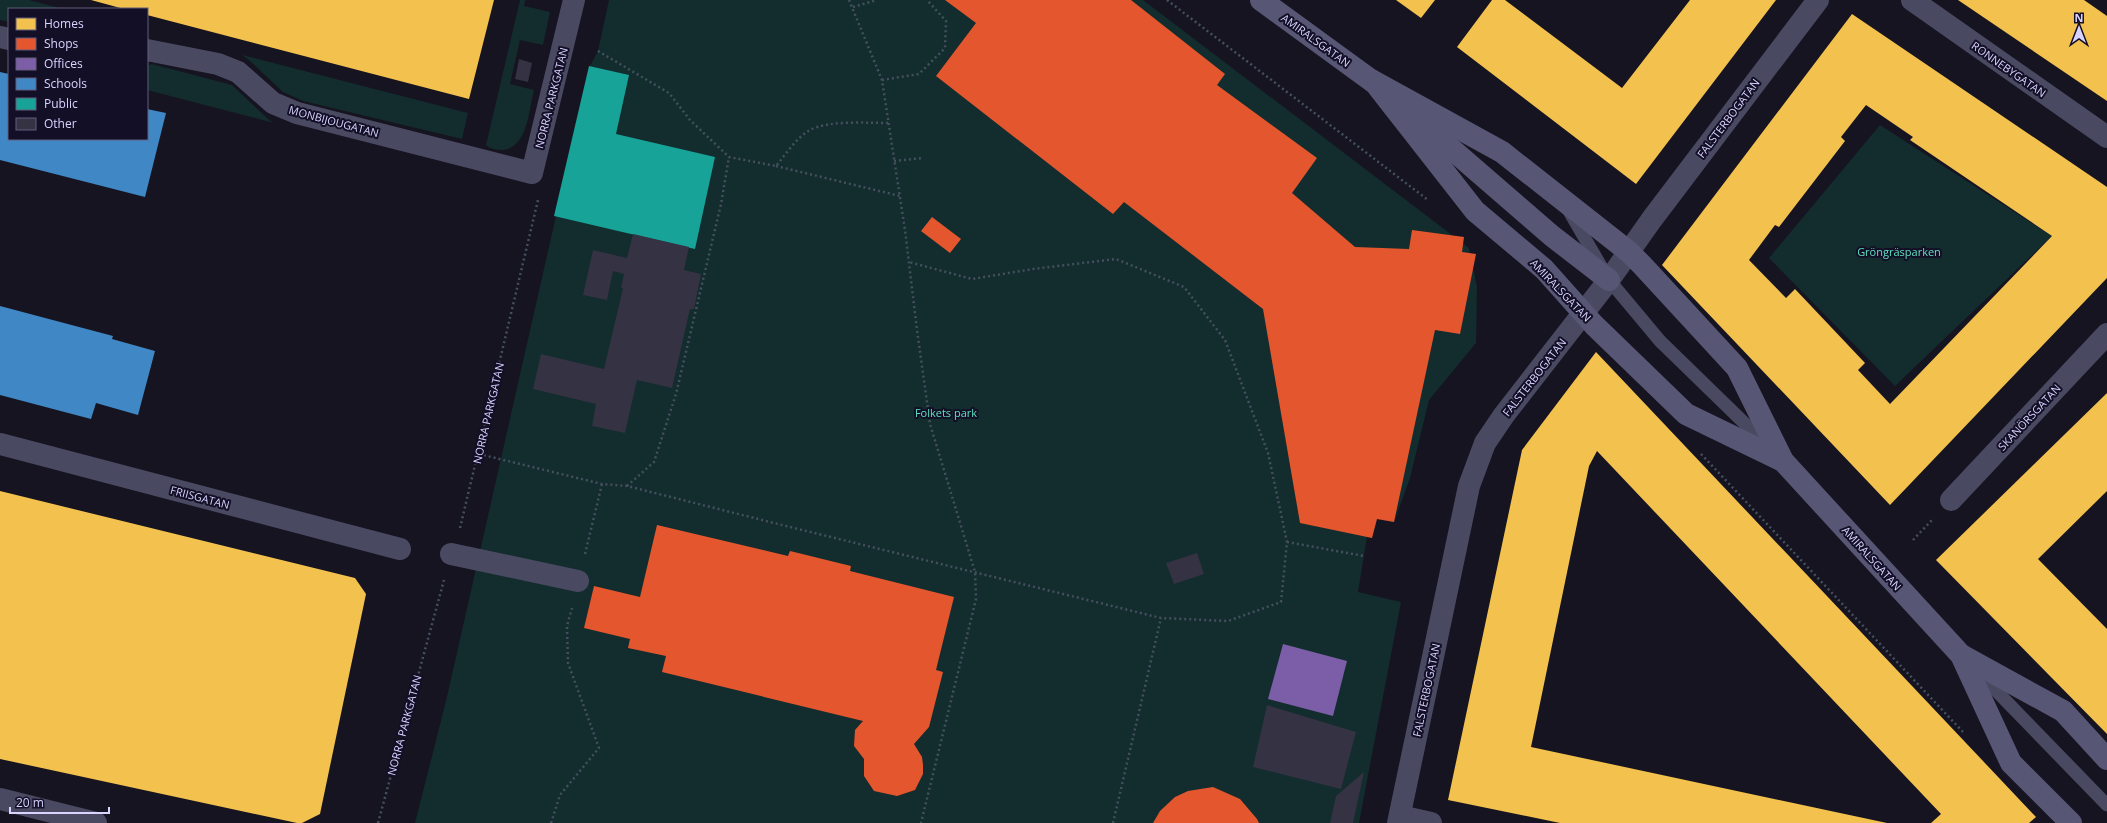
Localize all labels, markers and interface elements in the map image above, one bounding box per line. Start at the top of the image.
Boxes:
legend [8,8,148,140]
north arrow [2059,8,2099,48]
street label: AMIRALSGATAN [1279,10,1353,70]
text: N [2075,10,2083,25]
text: Homes [44,15,84,32]
text: Shops [44,35,79,52]
street label: RONNEBYGATAN [1969,38,2049,100]
street label: NORRA PARKGATAN [531,46,571,150]
text: Offices [44,55,83,72]
text: Schools [44,75,87,92]
street label: FALSTERBOGATAN [1693,75,1763,161]
text: Public [44,95,78,112]
street label: MONBIJOUGATAN [287,102,381,140]
text: Other [44,115,77,132]
park label: Gröngräsparken [1857,244,1941,259]
street label: AMIRALSGATAN [1527,255,1595,325]
street label: FALSTERBOGATAN [1499,335,1569,419]
street label: NORRA PARKGATAN [469,361,507,465]
street label: SKANÖRSGATAN [1994,381,2064,453]
park label: Folkets park [915,405,977,420]
street label: FRIISGATAN [169,482,231,512]
street label: AMIRALSGATAN [1839,523,1905,593]
street label: FALSTERBOGATAN [1409,642,1443,738]
street label: NORRA PARKGATAN [383,673,425,777]
scale bar [10,789,109,815]
text: 20 m [16,794,44,811]

